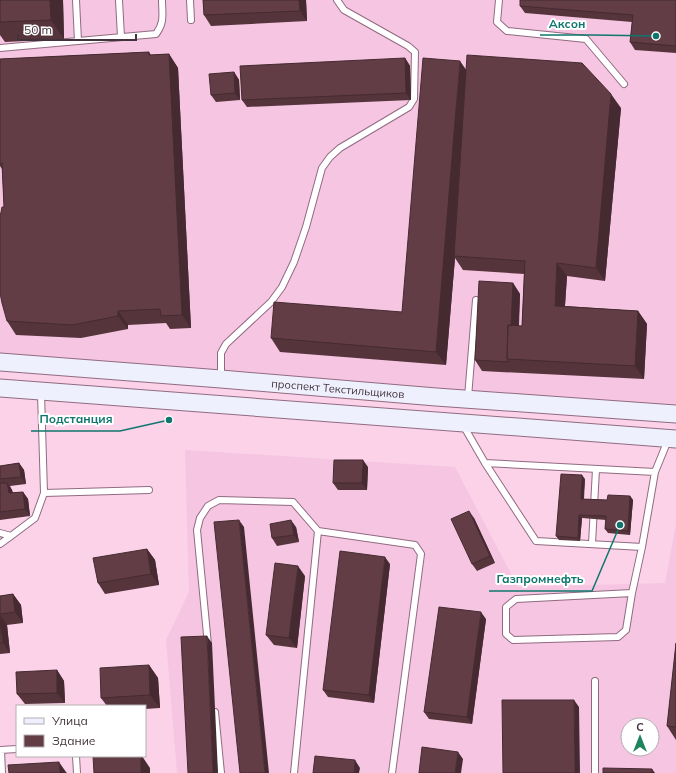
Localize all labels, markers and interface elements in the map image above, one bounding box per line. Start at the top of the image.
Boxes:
callout: Аксон [540,11,593,35]
scale bar [18,16,136,42]
text: Аксон [549,16,585,31]
text: 50 m [24,22,52,37]
street label: проспект Текстильщиков [271,376,405,401]
callout: Подстанция [31,407,120,431]
text: Подстанция [39,411,113,426]
callout: Газпромнефть [489,567,592,591]
text: Газпромнефть [496,571,584,586]
legend [16,705,146,757]
text: Улица [51,713,88,728]
north arrow [620,717,660,757]
text: С [636,720,644,734]
text: Здание [52,733,96,748]

